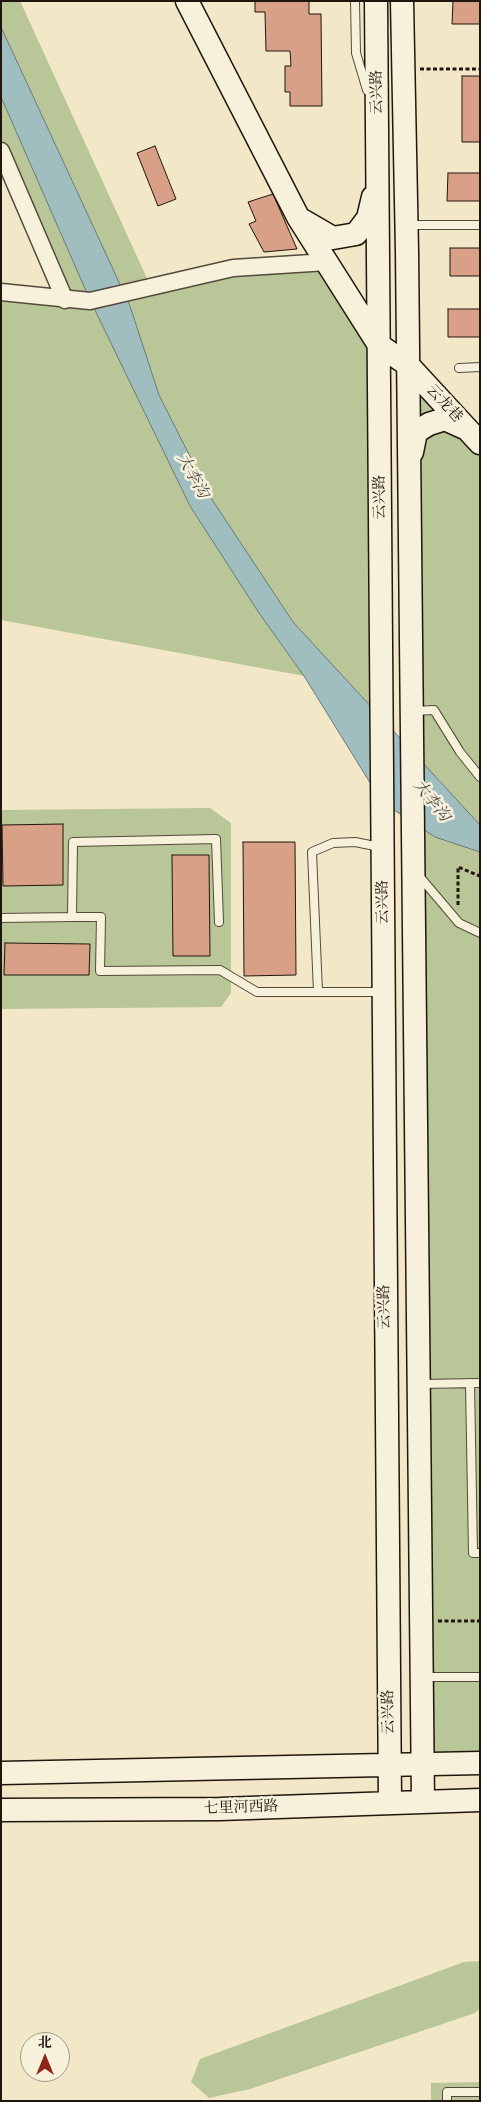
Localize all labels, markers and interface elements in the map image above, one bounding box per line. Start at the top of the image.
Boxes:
street label: 云兴路 [368,70,386,114]
street label: 云龙巷 [422,381,466,427]
water label: 大李沟 [172,450,212,502]
street label: 云兴路 [371,475,389,519]
water label: 大李沟 [408,776,454,826]
street label: 云兴路 [374,880,392,924]
street label: 云兴路 [376,1284,394,1330]
street label: 云兴路 [380,1689,398,1735]
street label: 七里河西路 [203,1798,279,1818]
north arrow [20,2032,70,2082]
text: 北 [38,2034,52,2051]

